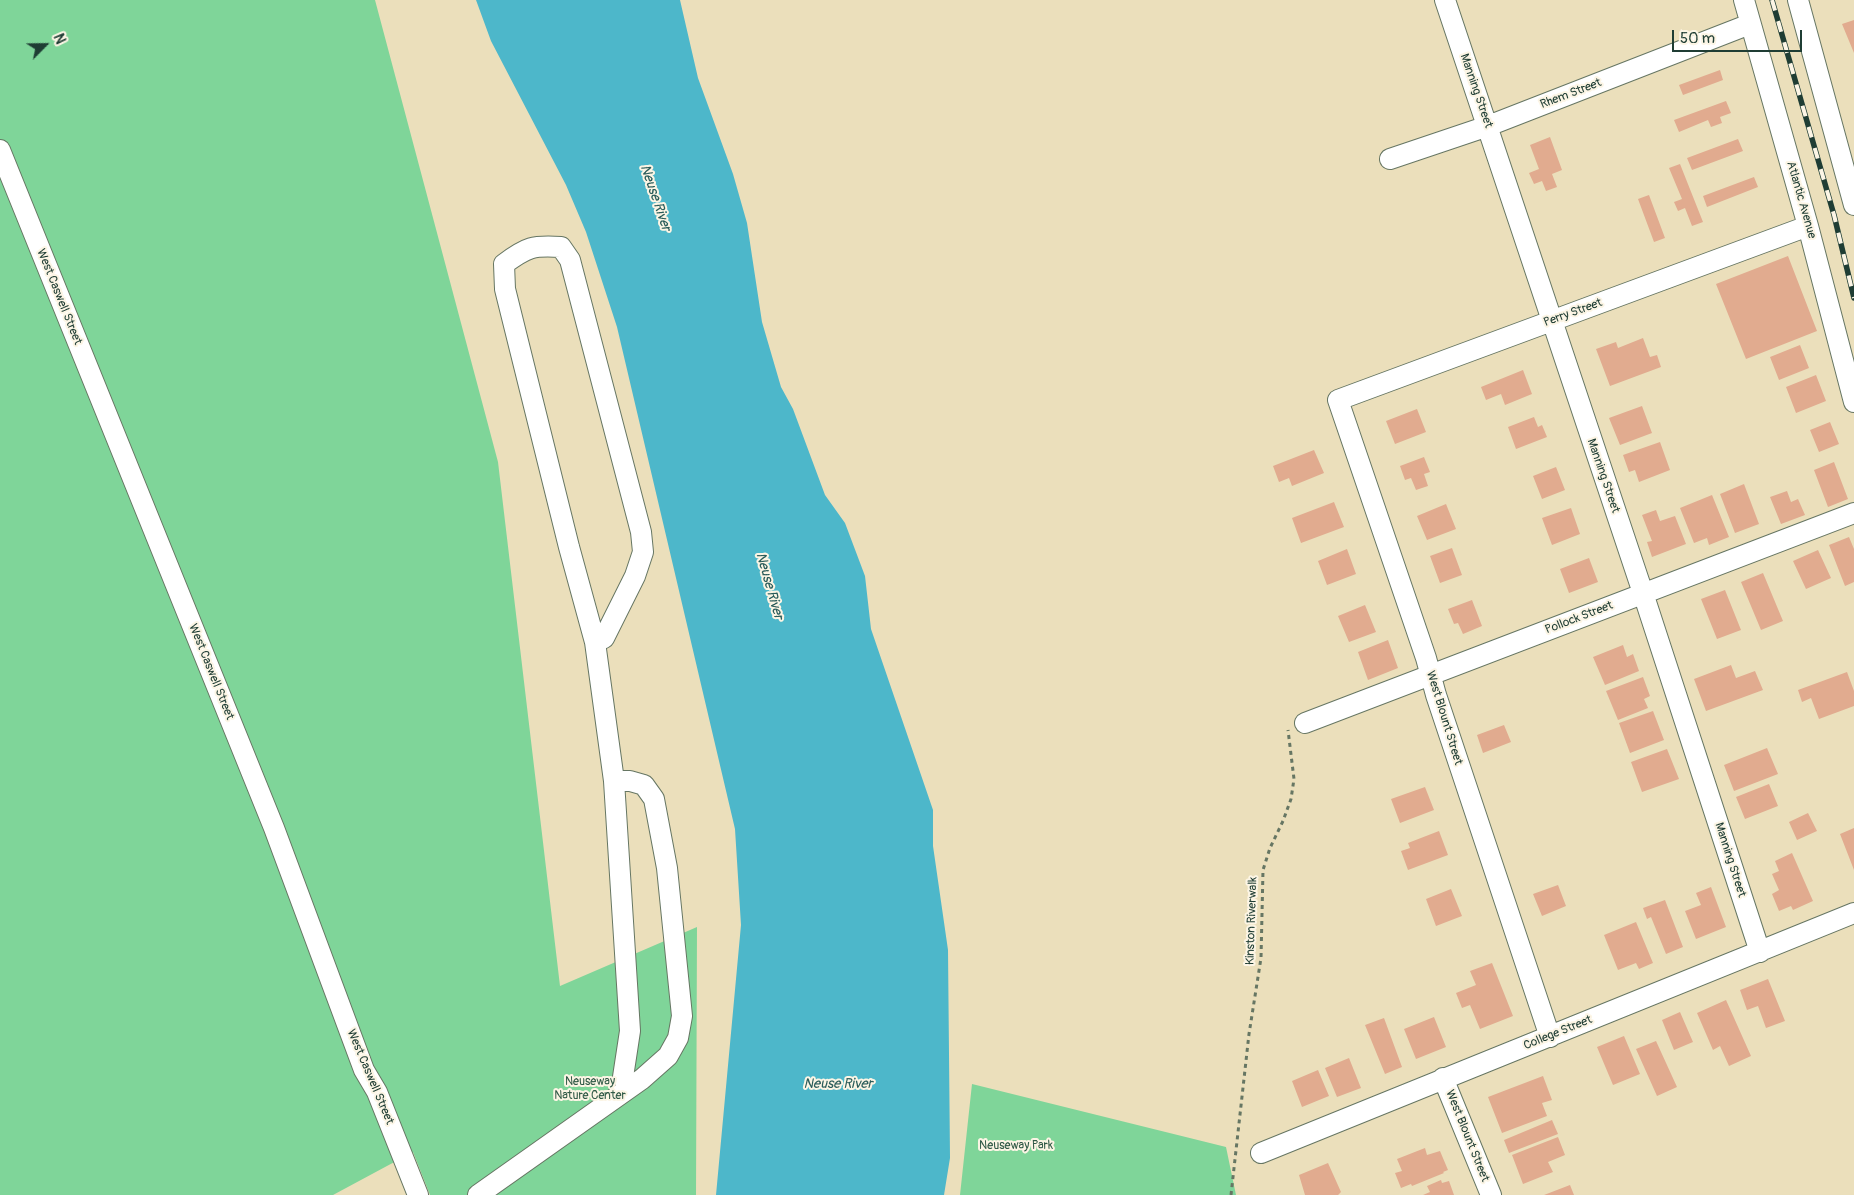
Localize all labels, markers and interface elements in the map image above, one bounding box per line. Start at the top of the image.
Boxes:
north arrow [20,20,70,70]
scale bar [1674,20,1804,52]
text: 50 m [1680,29,1715,48]
text: N [50,31,69,47]
street label: Manning Street [1457,52,1495,130]
street label: Rhem Street [1538,76,1604,112]
street label: Atlantic Avenue [1783,160,1819,240]
water label: Neuse River [636,163,674,233]
street label: West Caswell Street [33,247,85,347]
street label: Perry Street [1542,296,1604,330]
street label: Manning Street [1584,437,1622,515]
water label: Neuse River [751,551,787,621]
street label: Pollock Street [1543,598,1615,638]
street label: West Caswell Street [185,622,237,722]
street label: West Blount Street [1423,669,1465,767]
street label: Manning Street [1711,821,1749,899]
street label: Kinston Riverwalk [1243,877,1261,965]
street label: College Street [1522,1013,1594,1053]
street label: West Caswell Street [343,1027,397,1127]
park label: Neuseway Nature Center [554,1075,626,1103]
water label: Neuse River [804,1076,872,1092]
street label: West Blount Street [1442,1088,1492,1184]
park label: Neuseway Park [979,1139,1053,1153]

